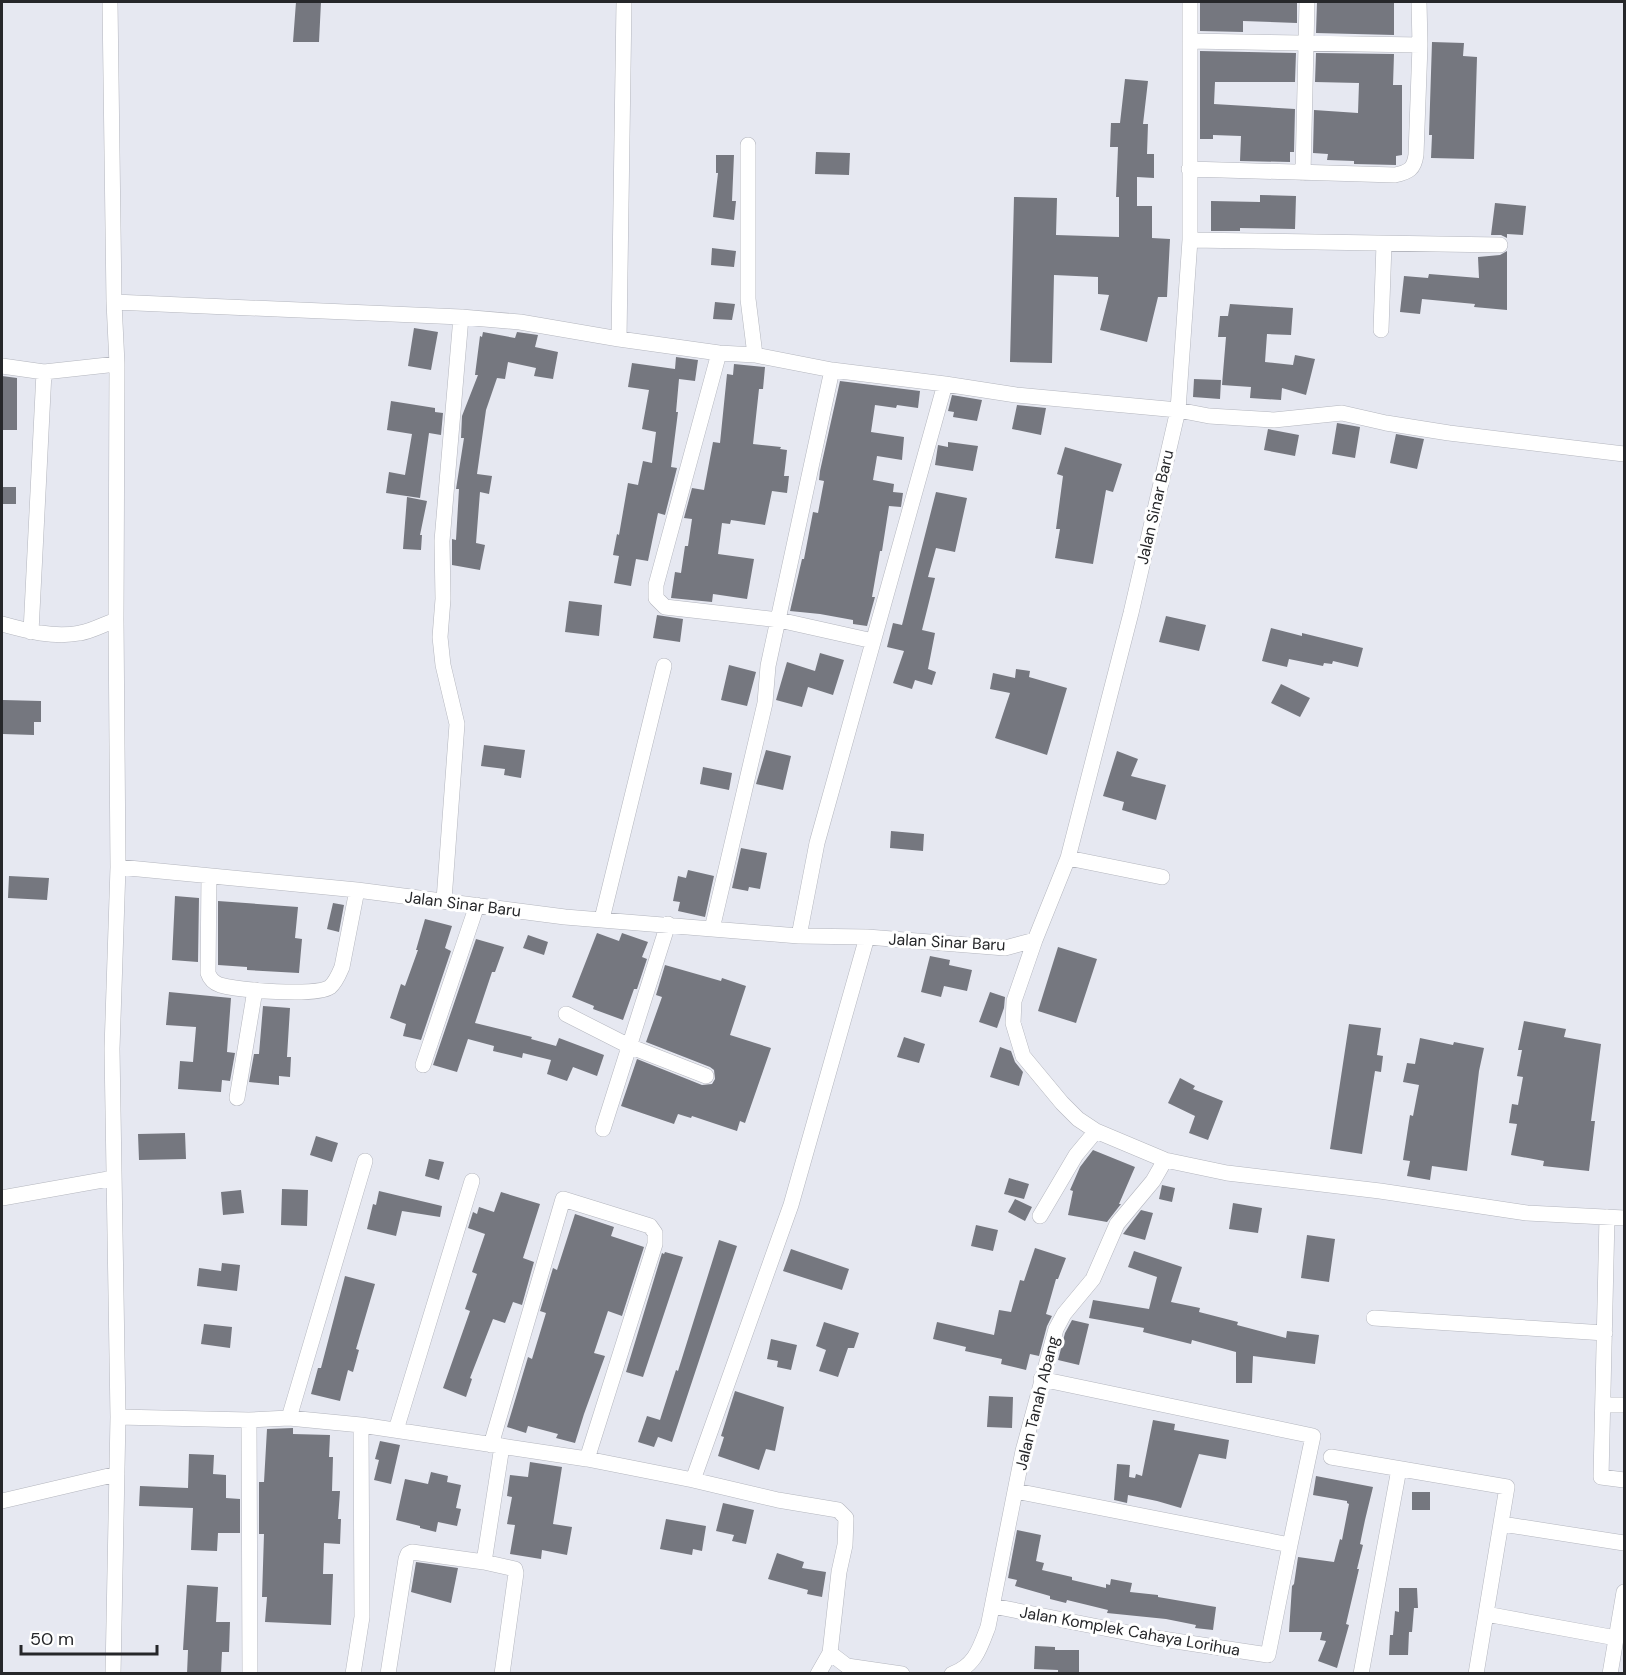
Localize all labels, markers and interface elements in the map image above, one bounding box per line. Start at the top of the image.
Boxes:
street label: Jalan Sinar Baru [1132,448,1178,566]
street label: Jalan Sinar Baru [404,886,522,922]
street label: Jalan Sinar Baru [888,928,1006,956]
street label: Jalan Tanah Abang [1010,1334,1064,1472]
street label: Jalan Komplek Cahaya Lorihua [1018,1601,1242,1661]
scale bar [21,1618,158,1656]
text: 50 m [30,1627,74,1651]

